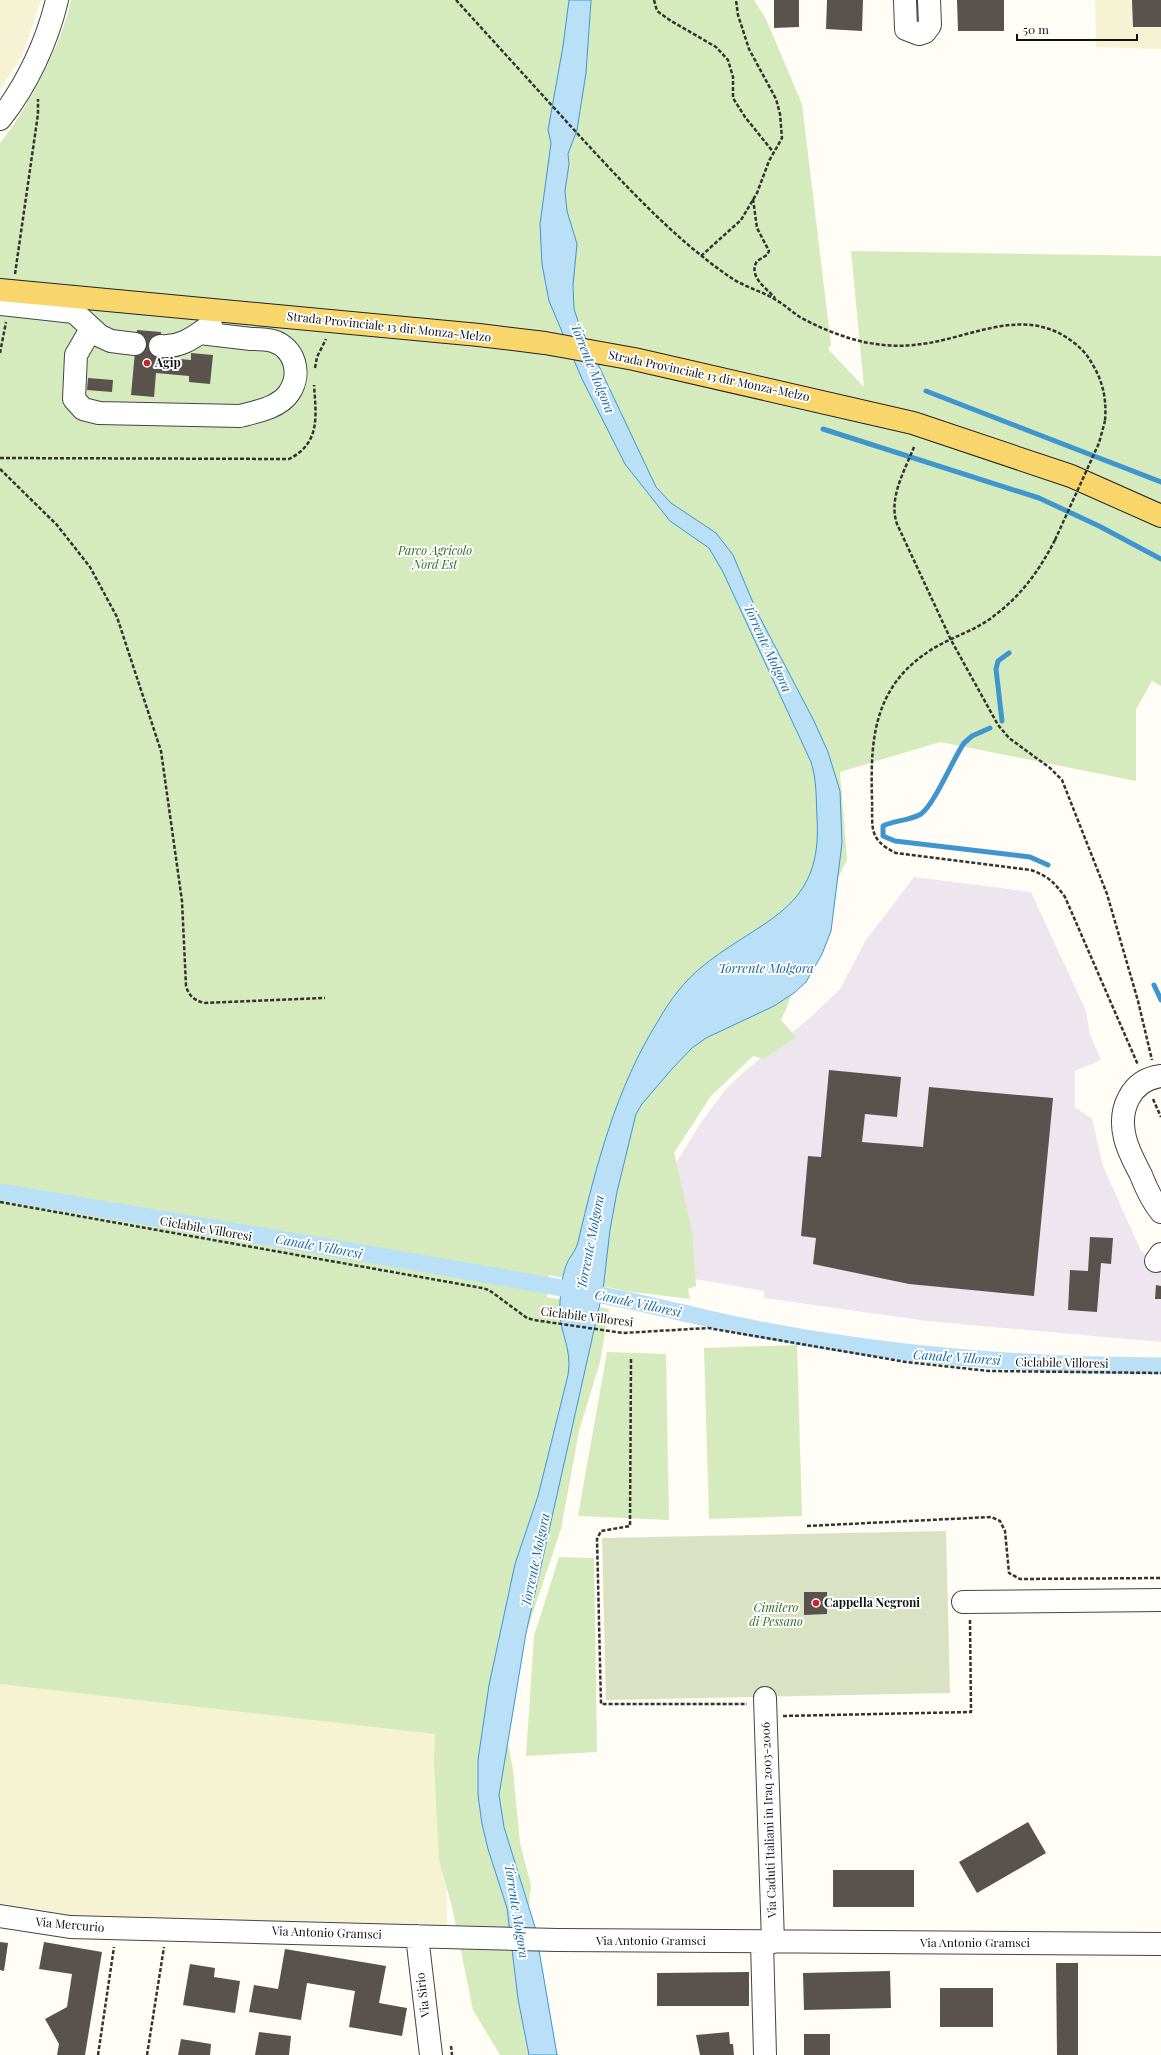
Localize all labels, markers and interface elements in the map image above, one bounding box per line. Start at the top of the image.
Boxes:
scale bar [1017,16,1137,42]
text: 50 m [1023,21,1049,37]
street label: Strada Provinciale 13 dir Monza-Melzo [286,307,493,345]
water label: Torrente Molgora [568,320,619,416]
street label: Strada Provinciale 13 dir Monza-Melzo [607,346,812,404]
place label: Agip [154,354,181,370]
marker: Agip [142,358,152,368]
park label: Parco Agricolo Nord Est [397,542,472,572]
water label: Torrente Molgora [741,601,796,695]
water label: Torrente Molgora [718,959,814,976]
water label: Torrente Molgora [572,1193,607,1290]
street label: Ciclabile Villoresi [159,1212,254,1244]
water label: Canale Villoresi [274,1229,365,1262]
water label: Canale Villoresi [593,1285,684,1320]
street label: Ciclabile Villoresi [540,1302,635,1330]
water label: Canale Villoresi [913,1345,1003,1368]
street label: Ciclabile Villoresi [1015,1353,1109,1371]
water label: Torrente Molgora [516,1511,553,1608]
place label: Cappella Negroni [824,1594,920,1610]
marker: Cappella Negroni [811,1598,821,1608]
park label: Cimitero di Pessano [749,1599,803,1629]
street label: Via Caduti Italiani in Iraq 2003-2006 [757,1722,779,1919]
water label: Torrente Molgora [502,1862,533,1960]
street label: Via Mercurio [34,1913,106,1935]
street label: Via Antonio Gramsci [271,1922,383,1942]
street label: Via Antonio Gramsci [595,1932,707,1948]
street label: Via Antonio Gramsci [919,1934,1031,1950]
street label: Via Sirio [411,1971,433,2019]

